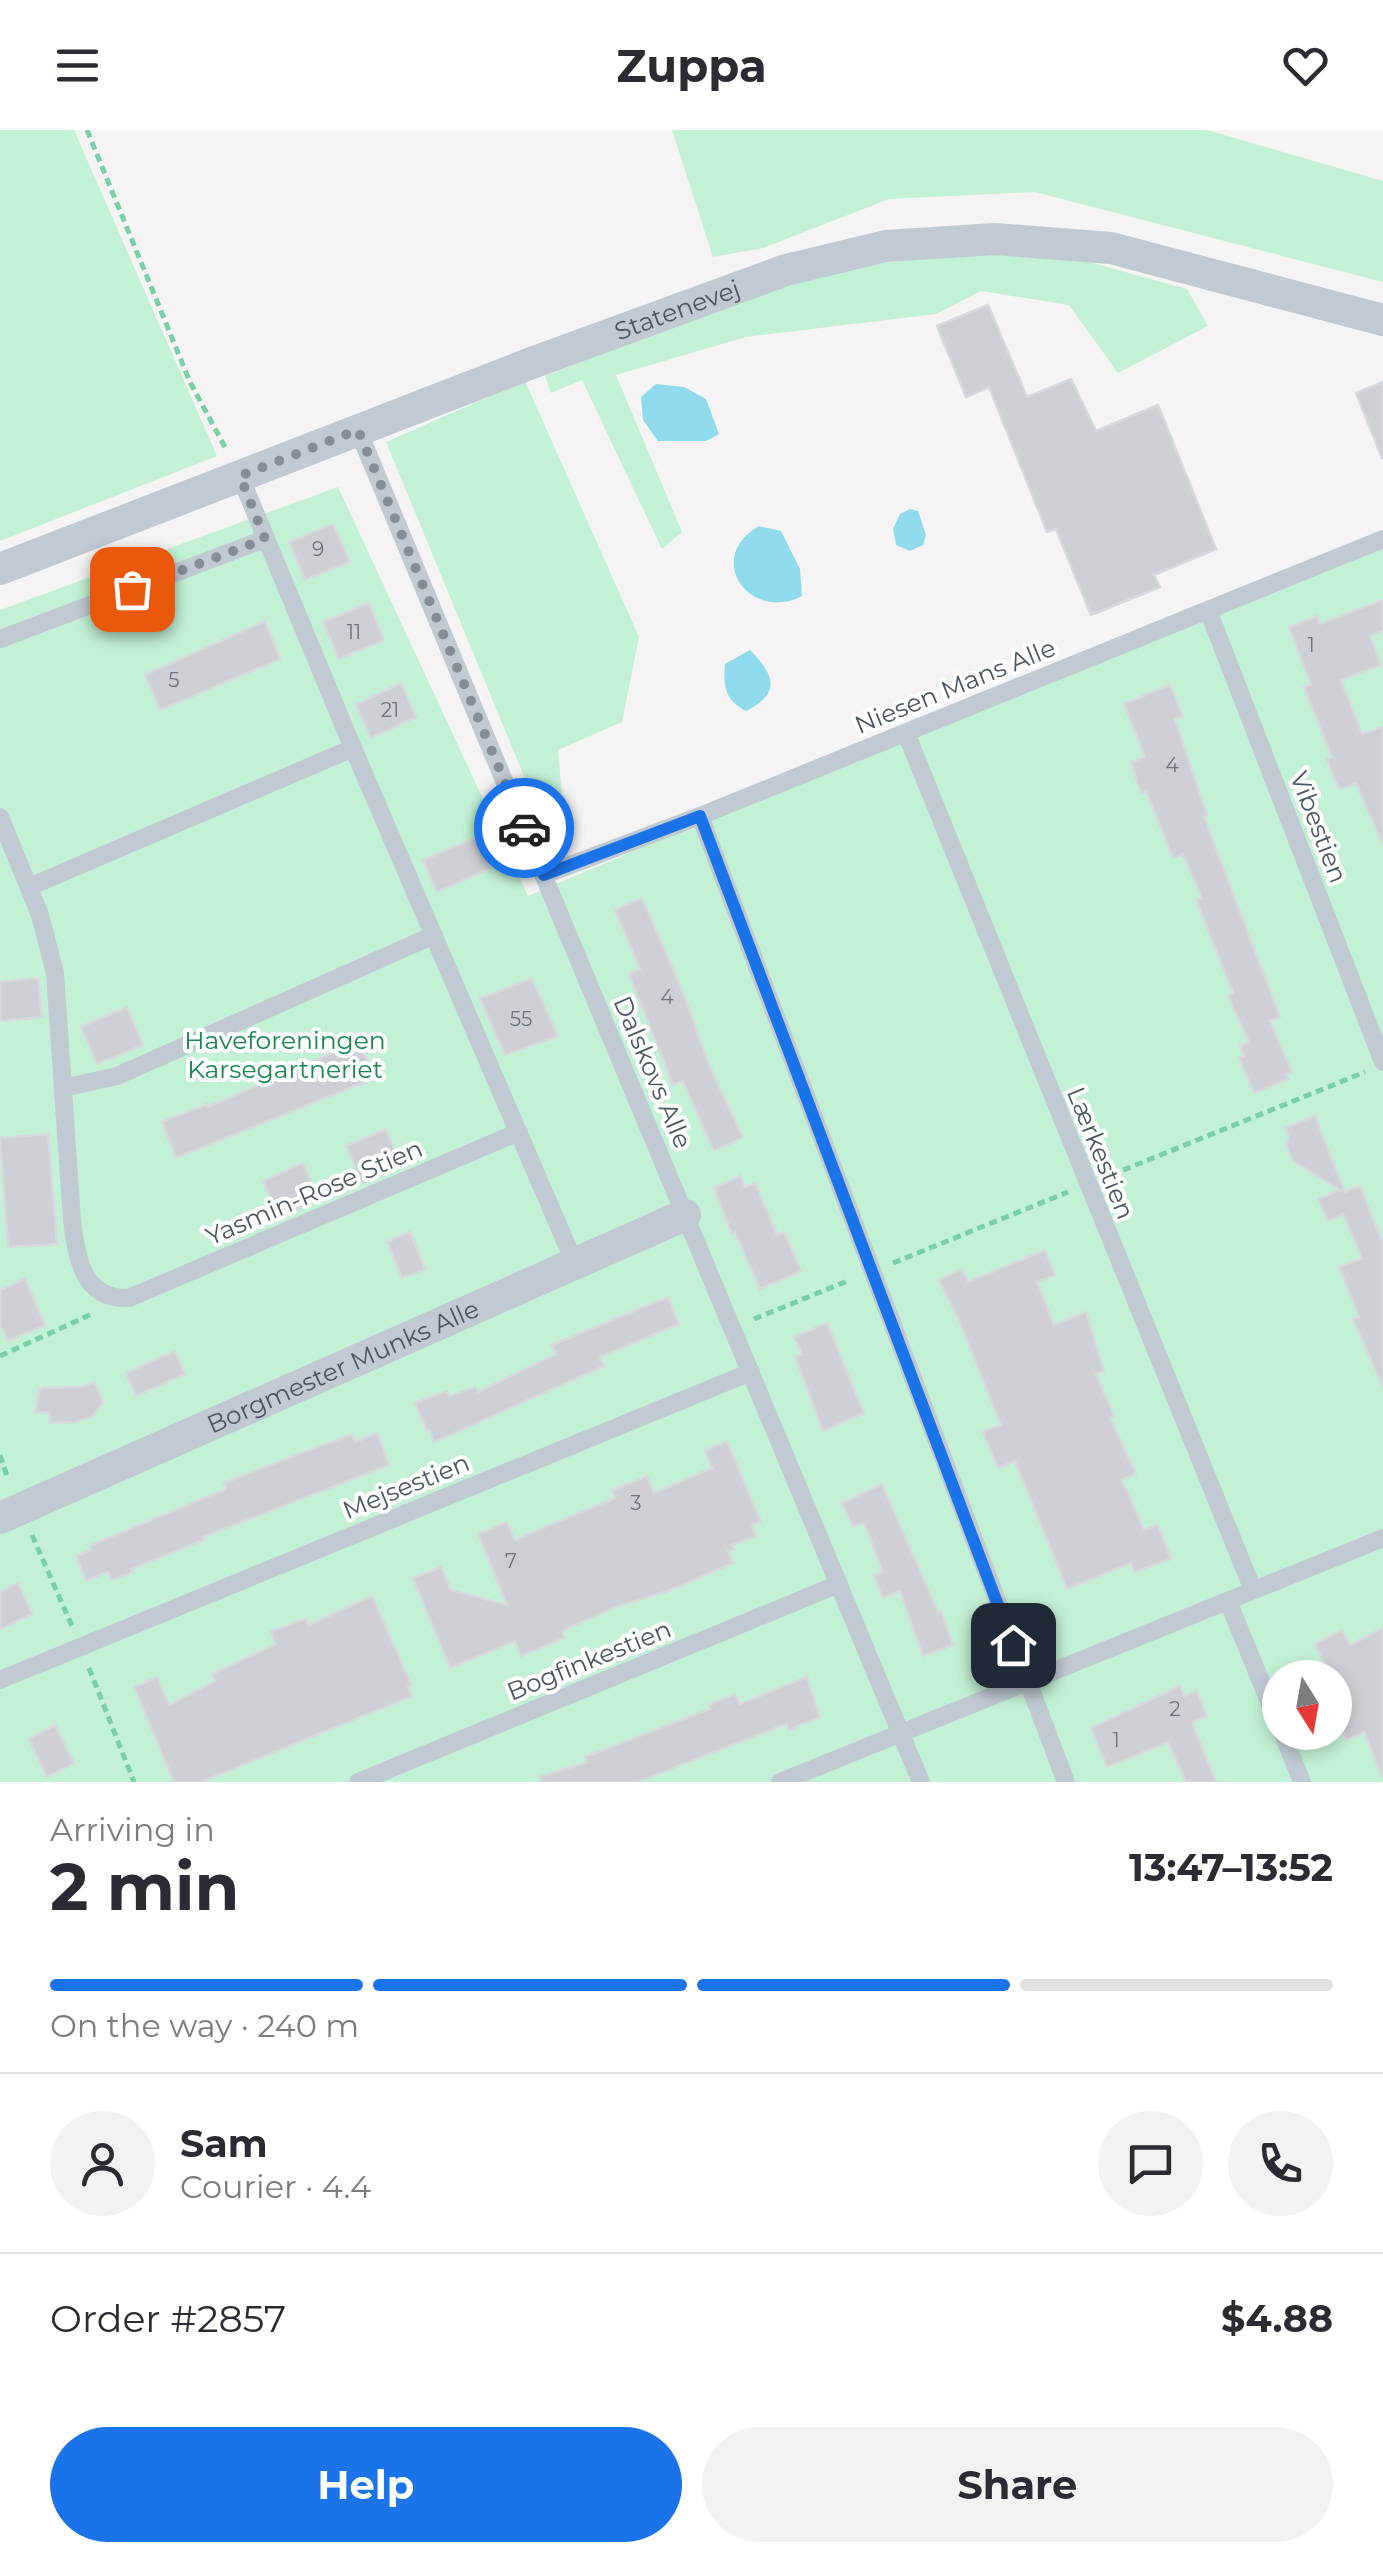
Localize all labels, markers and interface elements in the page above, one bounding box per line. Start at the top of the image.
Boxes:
icon: menu [50,38,105,93]
text: Zuppa [616,38,767,93]
icon: heart [1278,38,1333,93]
street label: Statenevej [610,273,744,346]
house number: 9 [312,537,324,561]
pin [90,547,175,632]
icon: bag [105,562,160,617]
house number: 11 [347,620,361,644]
street label: Niesen Mans Alle [850,632,1060,740]
house number: 1 [1307,633,1315,657]
house number: 5 [168,668,180,692]
house number: 21 [381,698,399,722]
house number: 4 [1165,753,1179,777]
street label: Vibestien [1284,767,1354,887]
courier [474,778,574,878]
icon: car [497,801,552,856]
house number: 4 [660,985,674,1009]
street label: Dalskovs Alle [607,991,699,1153]
house number: 55 [510,1007,532,1031]
park label: Haveforeningen Karsegartneriet [184,1025,386,1084]
street label: Lærkestien [1061,1083,1141,1223]
street label: Yasmin-Rose Stien [201,1133,427,1251]
street label: Borgmester Munks Alle [202,1293,483,1440]
street label: Mejsestien [338,1447,474,1525]
house number: 3 [630,1491,642,1515]
house number: 7 [505,1549,517,1573]
pin [971,1603,1056,1688]
street label: Bogfinkestien [503,1613,675,1707]
icon: home [986,1618,1041,1673]
north arrow [1262,1660,1352,1750]
map controls [1262,1660,1352,1750]
house number: 2 [1169,1697,1181,1721]
house number: 1 [1112,1728,1120,1752]
text: Arriving in [50,1810,215,1849]
text: 13:47–13:52 [1129,1844,1333,1891]
text: 2 min [50,1847,239,1926]
text: On the way · 240 m [50,2006,359,2045]
button: person [50,2111,155,2216]
button: chat [1098,2111,1203,2216]
button: phone [1228,2111,1333,2216]
text: Sam [180,2120,268,2167]
text: Courier · 4.4 [180,2167,371,2206]
text: Order #2857 [50,2295,286,2342]
text: $4.88 [1221,2295,1333,2342]
button: Help [50,2427,682,2542]
button: Share [702,2427,1333,2542]

